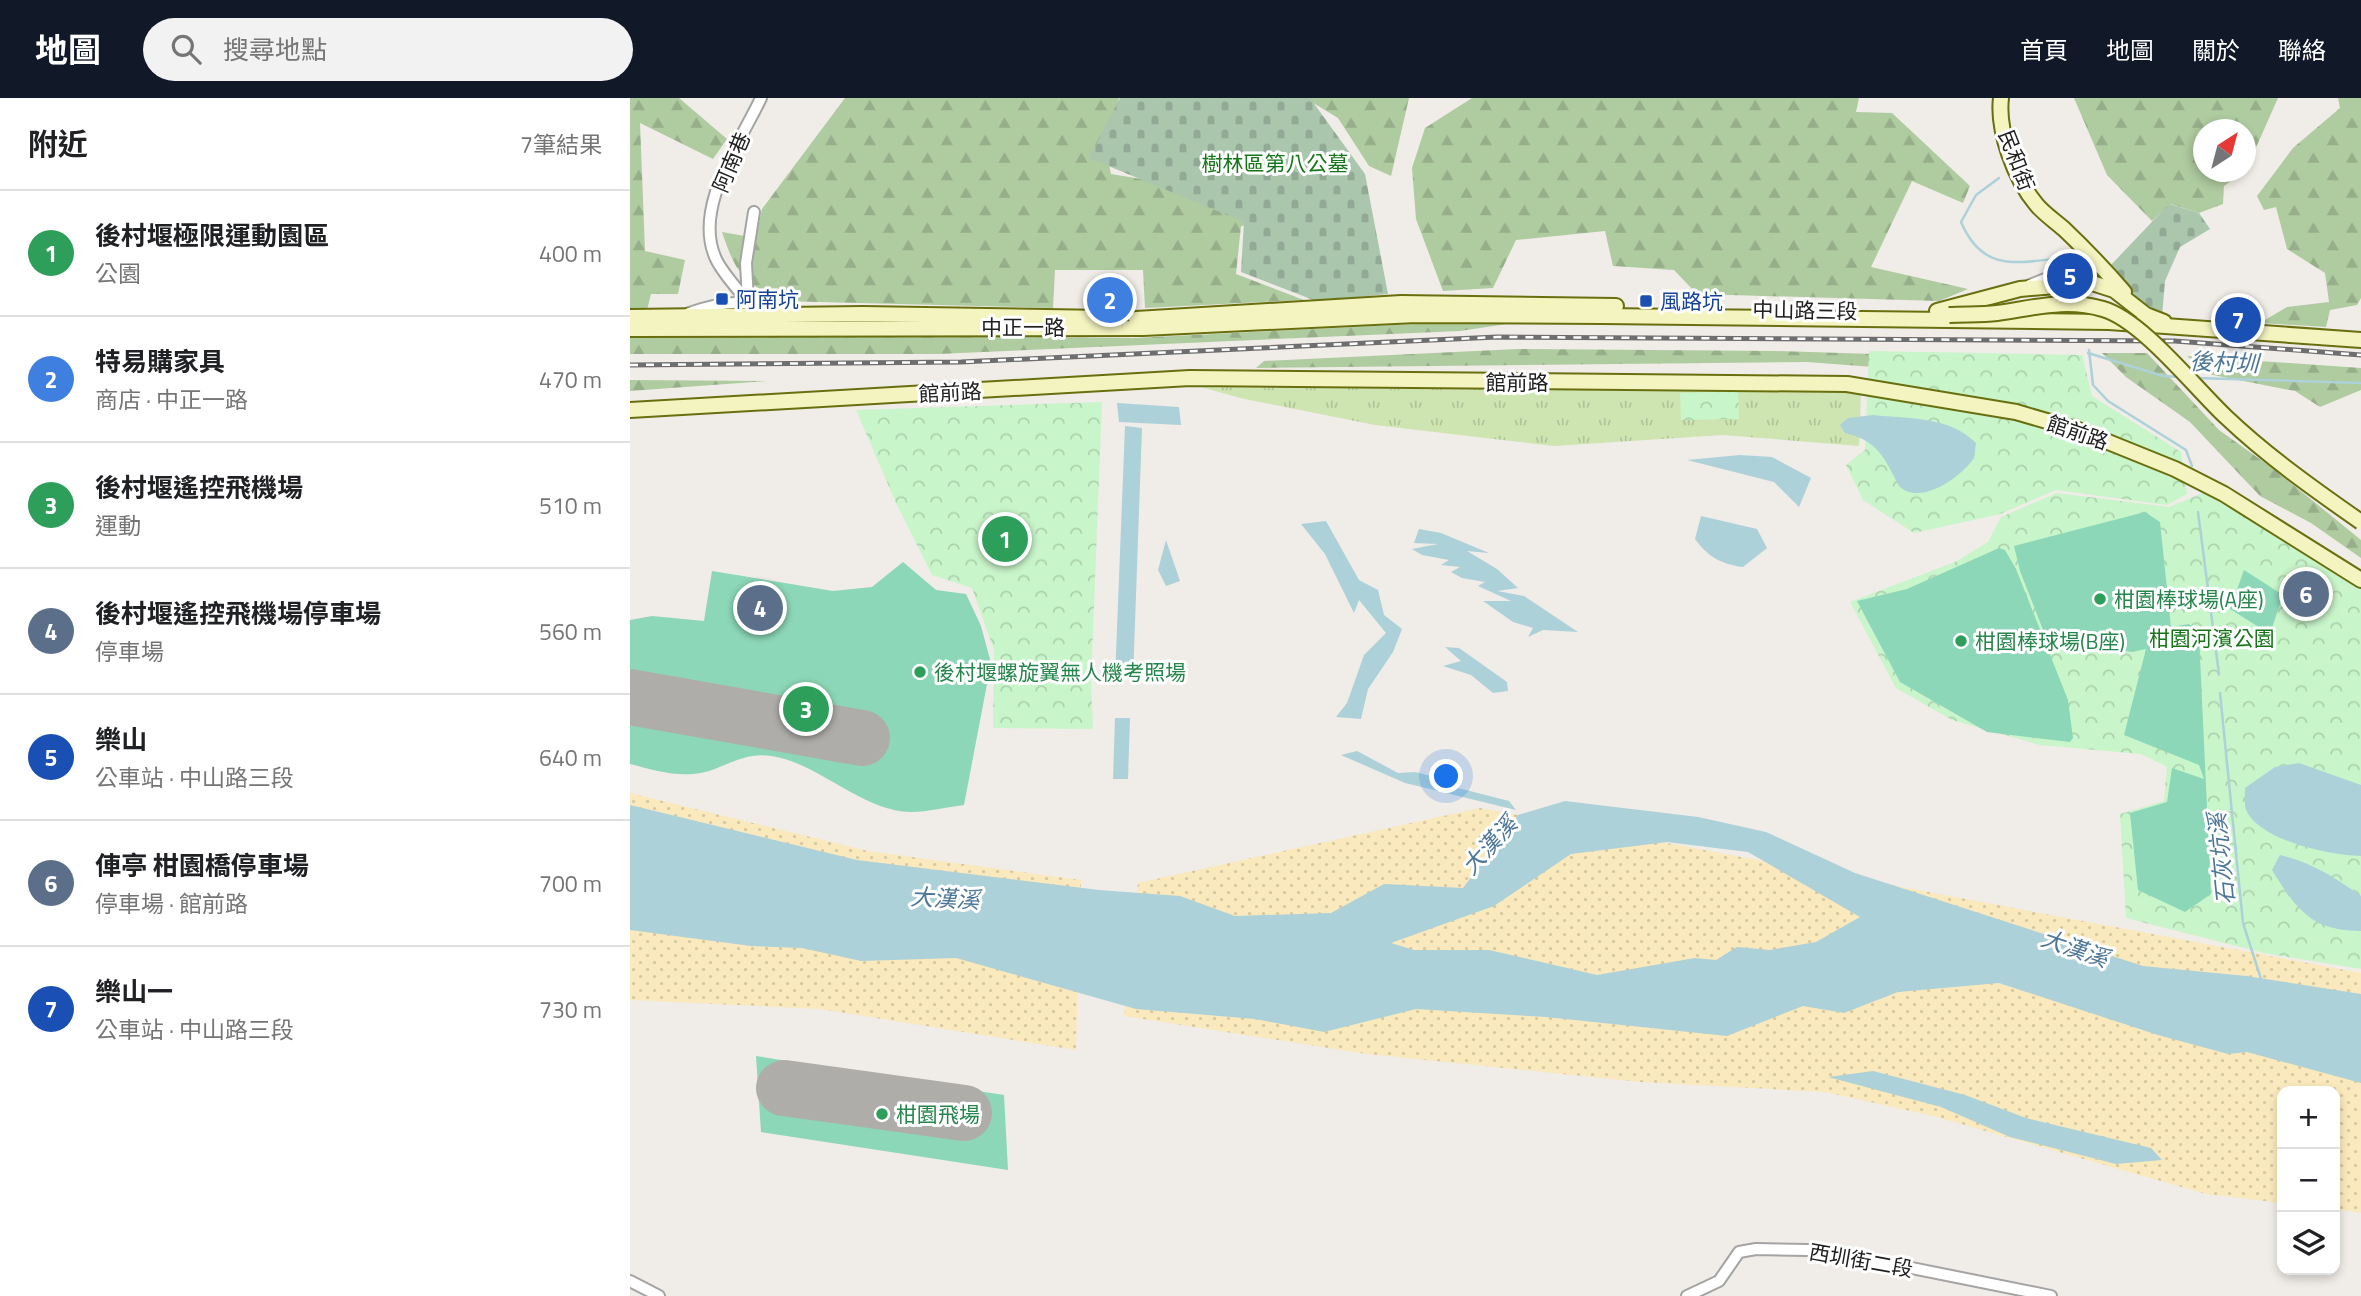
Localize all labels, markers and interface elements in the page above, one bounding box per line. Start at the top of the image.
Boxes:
search box [143,18,633,81]
text: 地圖 [35,25,101,75]
icon: search [167,30,205,68]
text: 搜尋地點 [223,30,327,69]
text: 首頁 [2020,32,2068,68]
text: 地圖 [2106,32,2154,68]
text: 關於 [2192,32,2240,68]
text: 聯絡 [2278,32,2326,68]
north arrow [2193,119,2256,182]
text: 附近 [28,121,88,167]
street label: 民和街 [1991,125,2043,195]
text: 7筆結果 [520,127,602,162]
street label: 阿南巷 [704,127,758,197]
park label: 樹林區第八公墓 [1202,147,1349,179]
text: 後村堰極限運動園區 [95,216,329,255]
text: 1 [45,236,57,271]
text: 400 m [539,236,602,271]
pin: 5 [2047,250,2093,302]
text: 公園 [95,256,141,291]
pin: 2 [1087,274,1133,326]
place label: 阿南坑 [736,283,799,315]
place label: 風路坑 [1660,285,1723,317]
marker: 阿南坑 [714,291,730,307]
marker: 風路坑 [1638,293,1654,309]
street label: 中山路三段 [1752,293,1858,327]
pin: 7 [2215,294,2261,346]
street label: 中正一路 [981,311,1065,343]
text: 特易購家具 [95,342,225,381]
water label: 後村圳 [2189,343,2262,381]
text: 2 [45,362,57,397]
text: 470 m [539,362,602,397]
street label: 館前路 [1486,366,1549,398]
street label: 館前路 [918,374,982,410]
text: 商店 · 中正一路 [95,382,248,417]
street label: 館前路 [2043,407,2113,457]
text: 後村堰遙控飛機場 [95,468,303,507]
text: 3 [45,488,57,523]
text: 510 m [539,488,602,523]
text: 運動 [95,508,141,543]
pin: 1 [982,513,1028,565]
pin: 6 [2283,568,2329,620]
pin: 4 [737,582,783,634]
place label: 柑園棒球場(A座) [2114,583,2264,615]
marker: 柑園棒球場(A座) [2092,591,2108,607]
text: 後村堰遙控飛機場停車場 [95,594,381,633]
text: 4 [45,614,57,649]
text: 560 m [539,614,602,649]
park label: 柑園河濱公園 [2149,622,2275,654]
place label: 柑園棒球場(B座) [1975,625,2125,657]
marker: 柑園棒球場(B座) [1953,633,1969,649]
text: 停車場 [95,634,164,669]
place label: 後村堰螺旋翼無人機考照場 [934,656,1186,688]
marker: 後村堰螺旋翼無人機考照場 [912,664,928,680]
pin: 3 [783,683,829,735]
text: 樂山 [95,720,147,759]
text: 5 [45,740,57,775]
text: 640 m [539,740,602,775]
your location [1429,759,1463,793]
text: 公車站 · 中山路三段 [95,760,294,795]
water label: 大漢溪 [1453,805,1527,882]
water label: 石灰坑溪 [2198,808,2243,907]
text: 俥亭 柑園橋停車場 [95,846,309,885]
text: 6 [45,866,57,901]
text: 700 m [539,866,602,901]
water label: 大漢溪 [910,879,983,917]
text: 停車場 · 館前路 [95,886,248,921]
water label: 大漢溪 [2037,920,2116,977]
text: 樂山一 [95,972,173,1011]
text: 7 [45,992,57,1027]
text: 730 m [539,992,602,1027]
text: 公車站 · 中山路三段 [95,1012,294,1047]
map controls [2277,1086,2340,1275]
button: + [2277,1086,2340,1149]
place label: 柑園飛場 [896,1098,980,1130]
marker: 柑園飛場 [874,1106,890,1122]
button: − [2277,1149,2340,1212]
button: layers [2277,1212,2340,1275]
street label: 西圳街二段 [1807,1235,1915,1285]

